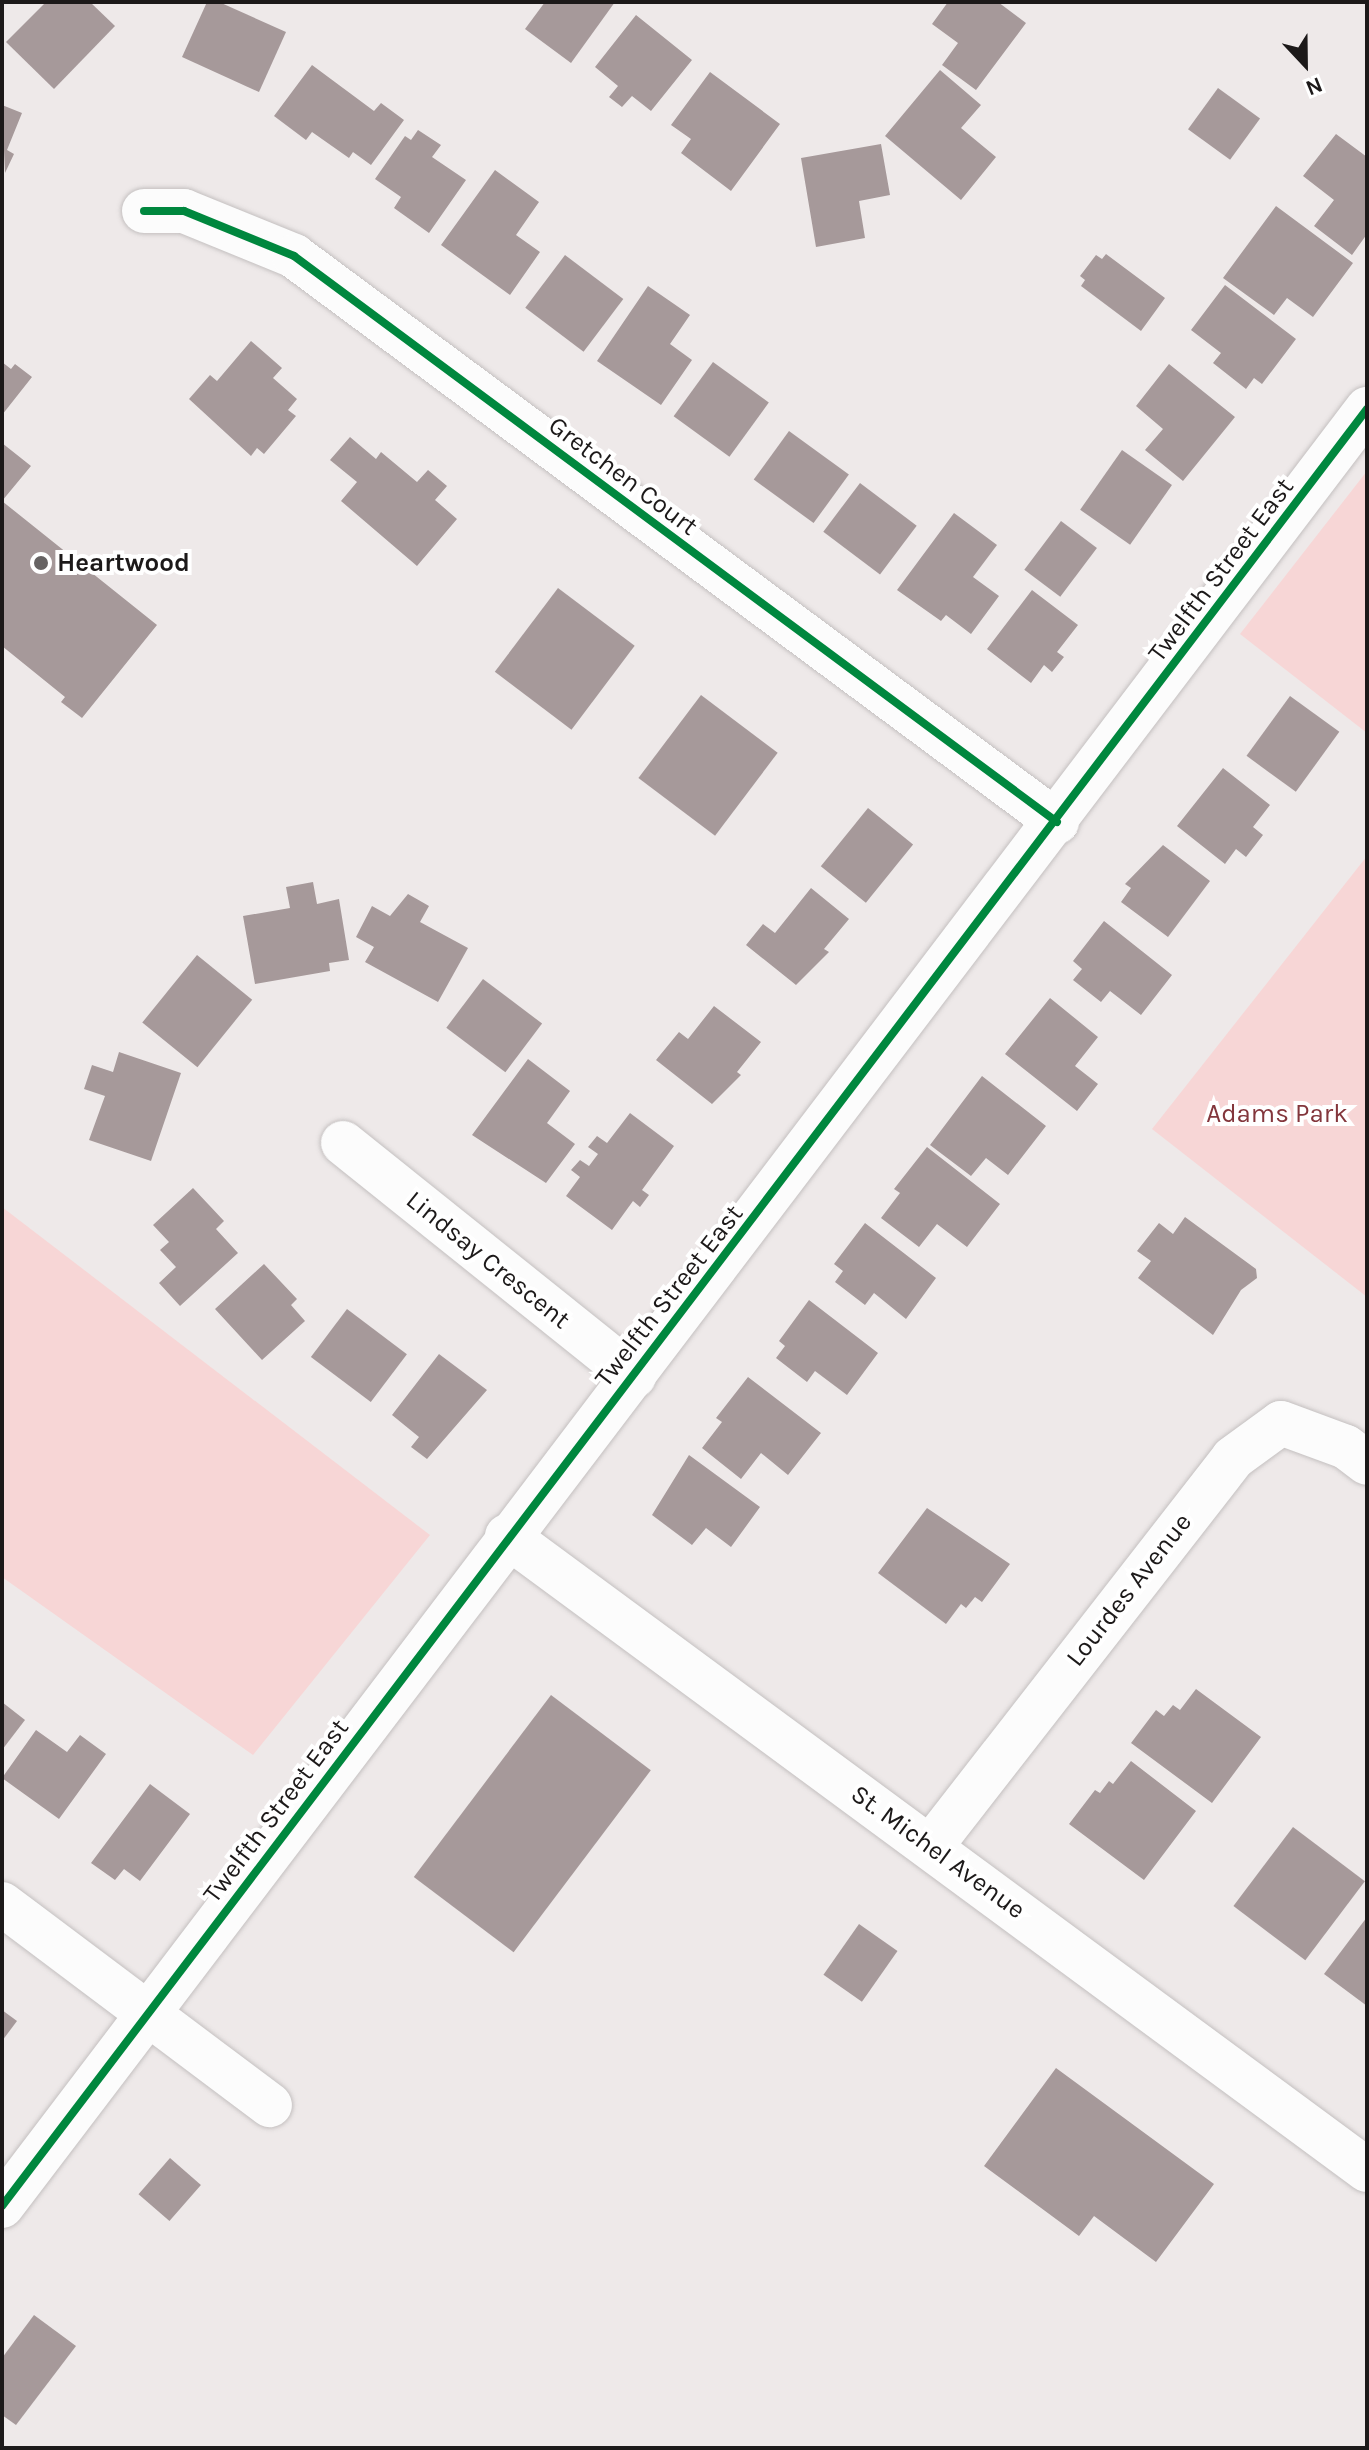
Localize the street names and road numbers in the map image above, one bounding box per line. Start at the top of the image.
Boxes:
street label: Gretchen Court [542,410,704,542]
street label: Twelfth Street East [1142,472,1300,668]
street label: Lindsay Crescent [400,1184,576,1336]
street label: Twelfth Street East [588,1199,750,1393]
street label: Lourdes Avenue [1060,1507,1198,1673]
street label: Twelfth Street East [197,1713,355,1909]
street label: St. Michel Avenue [845,1778,1031,1926]

